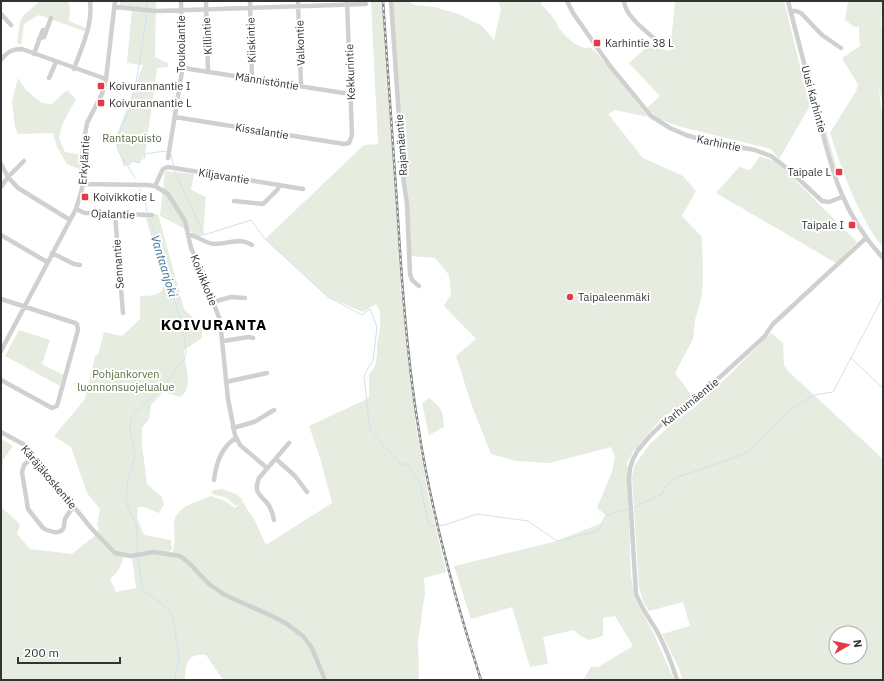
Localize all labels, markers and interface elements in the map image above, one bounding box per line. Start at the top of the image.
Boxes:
street label: Toukolantie [174,15,188,73]
street label: Killintie [199,17,215,55]
street label: Kiiskintie [243,17,259,63]
street label: Valkontie [292,20,308,66]
place label: Karhintie 38 L [605,36,674,50]
marker: Karhintie 38 L [592,38,602,48]
street label: Kekkurintie [342,44,358,100]
street label: Uusi Karhintie [798,64,830,134]
street label: Männistöntie [234,69,300,93]
place label: Koivurannantie I [109,79,190,93]
marker: Koivurannantie I [96,81,106,91]
place label: Koivurannantie L [109,96,192,110]
marker: Koivurannantie L [96,98,106,108]
street label: Rajamäentie [392,114,410,176]
street label: Kissalantie [234,120,290,142]
park label: Rantapuisto [102,131,162,145]
street label: Karhintie [696,132,742,154]
street label: Erkyläntie [75,135,93,185]
street label: Kiljavantie [198,165,250,187]
place label: Taipale L [787,165,831,179]
marker: Taipale L [834,167,844,177]
place label: Koivikkotie L [93,190,156,204]
marker: Koivikkotie L [80,192,90,202]
street label: Ojalantie [91,206,135,222]
place label: Taipale I [802,218,844,232]
marker: Taipale I [847,220,857,230]
water label: Vantaanjoki [148,233,181,299]
street label: Sennantie [109,239,127,289]
street label: Koivikkotie [187,252,221,308]
place label: Taipaleenmäki [578,290,650,304]
marker: Taipaleenmäki [565,292,575,302]
district label: KOIVURANTA [161,315,267,334]
park label: Pohjankorven luonnonsuojelualue [77,367,175,394]
street label: Karhumäentie [659,375,721,429]
street label: Käräjäkoskentie [18,442,80,512]
north arrow [828,625,868,665]
text: N [850,638,865,648]
scale bar [18,639,120,665]
text: 200 m [24,645,59,660]

